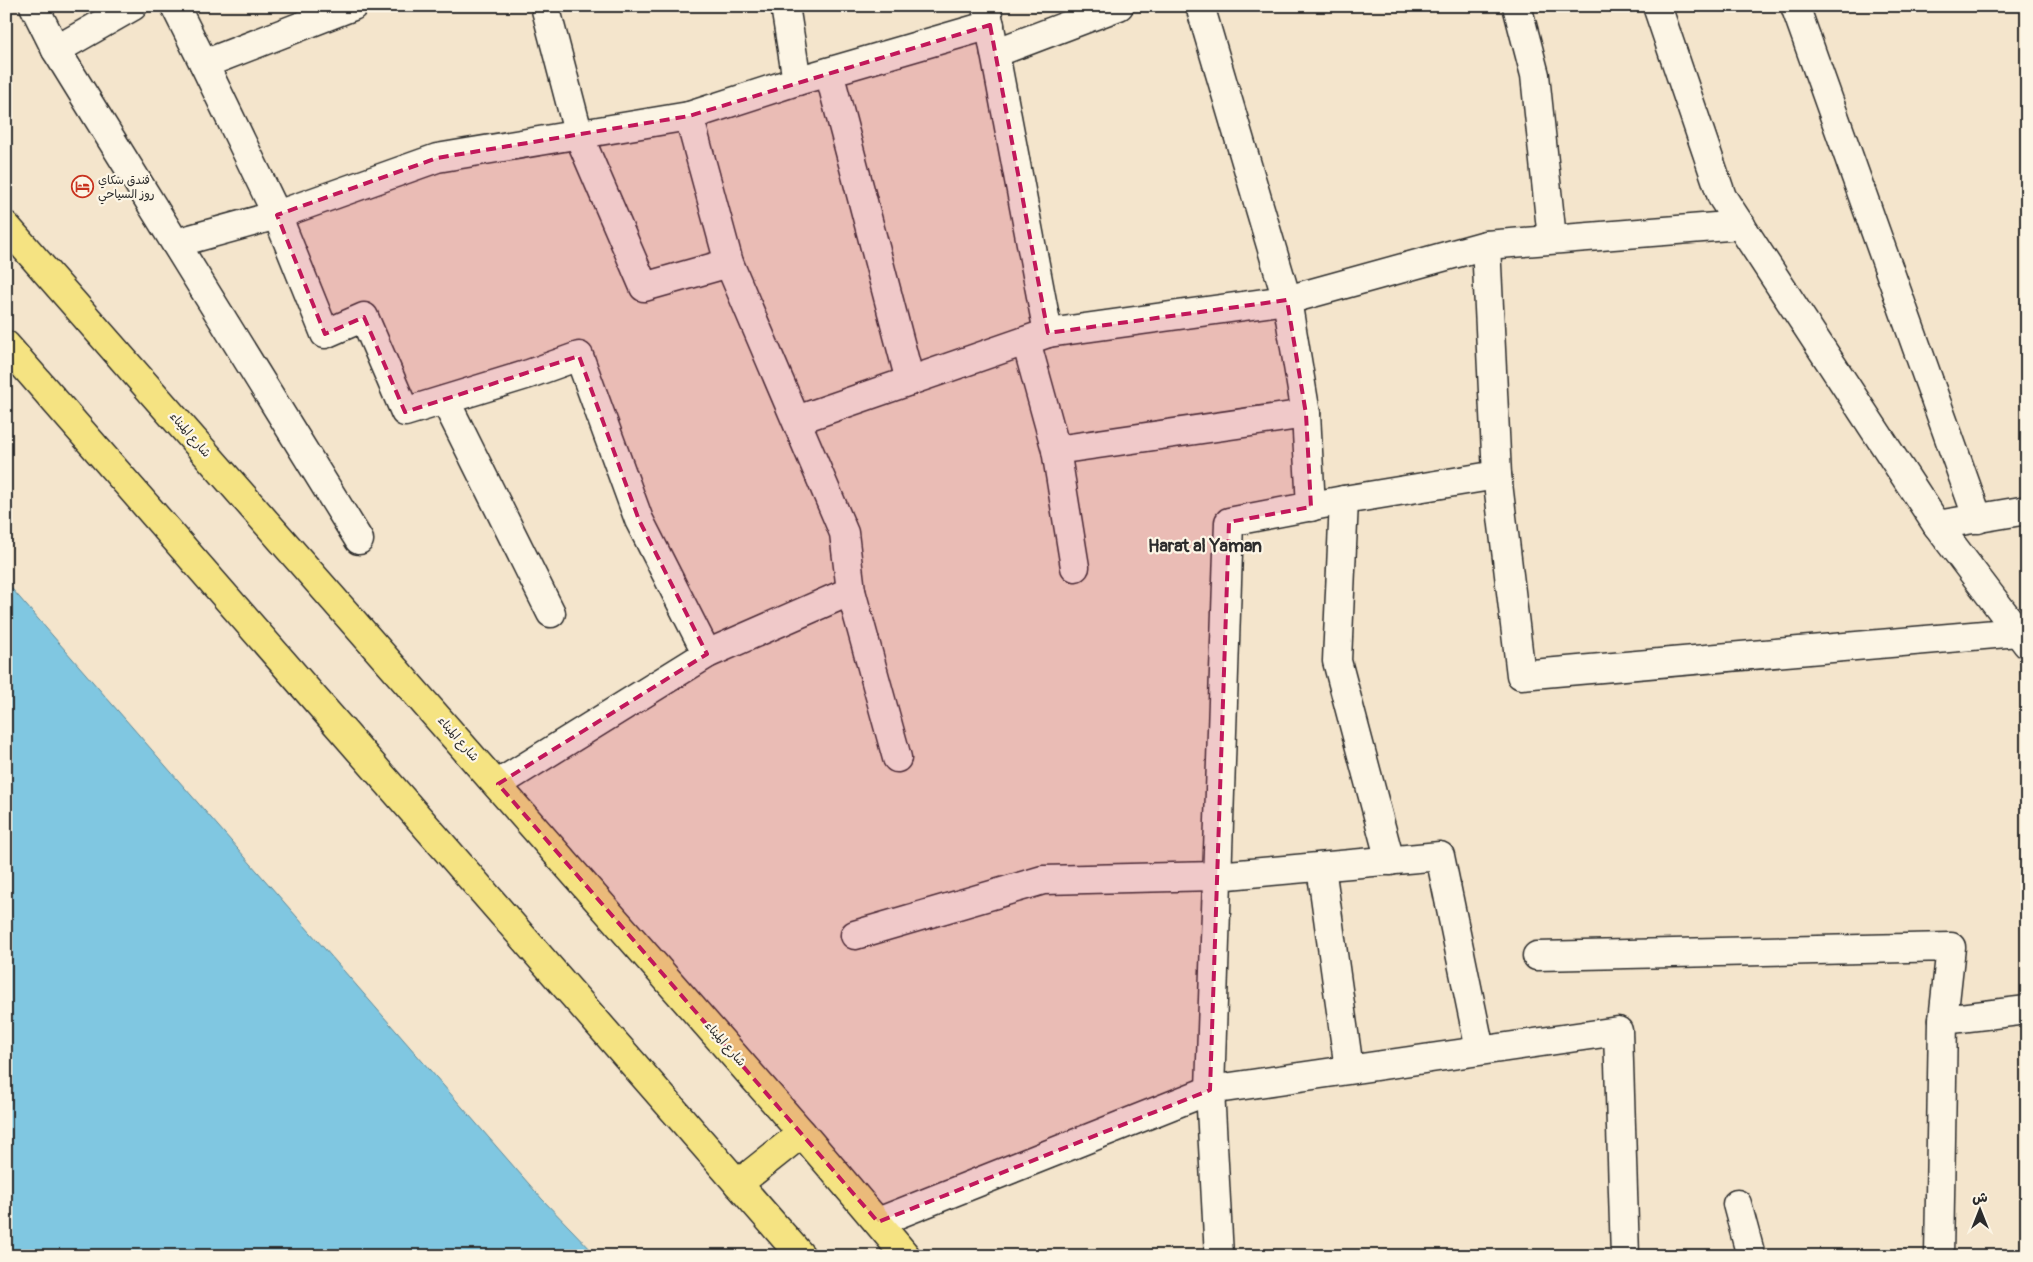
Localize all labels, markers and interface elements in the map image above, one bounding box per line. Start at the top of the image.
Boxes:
place label: فندق سكاي روز السياحي [98,173,155,205]
hotel icon: فندق سكاي روز السياحي [70,175,94,199]
street label: شارع الميناء [166,409,214,461]
district label: Harat al Yaman [1148,535,1262,558]
street label: شارع الميناء [434,713,482,765]
street label: شارع الميناء [701,1018,749,1070]
north arrow [1956,1184,2006,1234]
text: ش [1972,1189,1988,1206]

